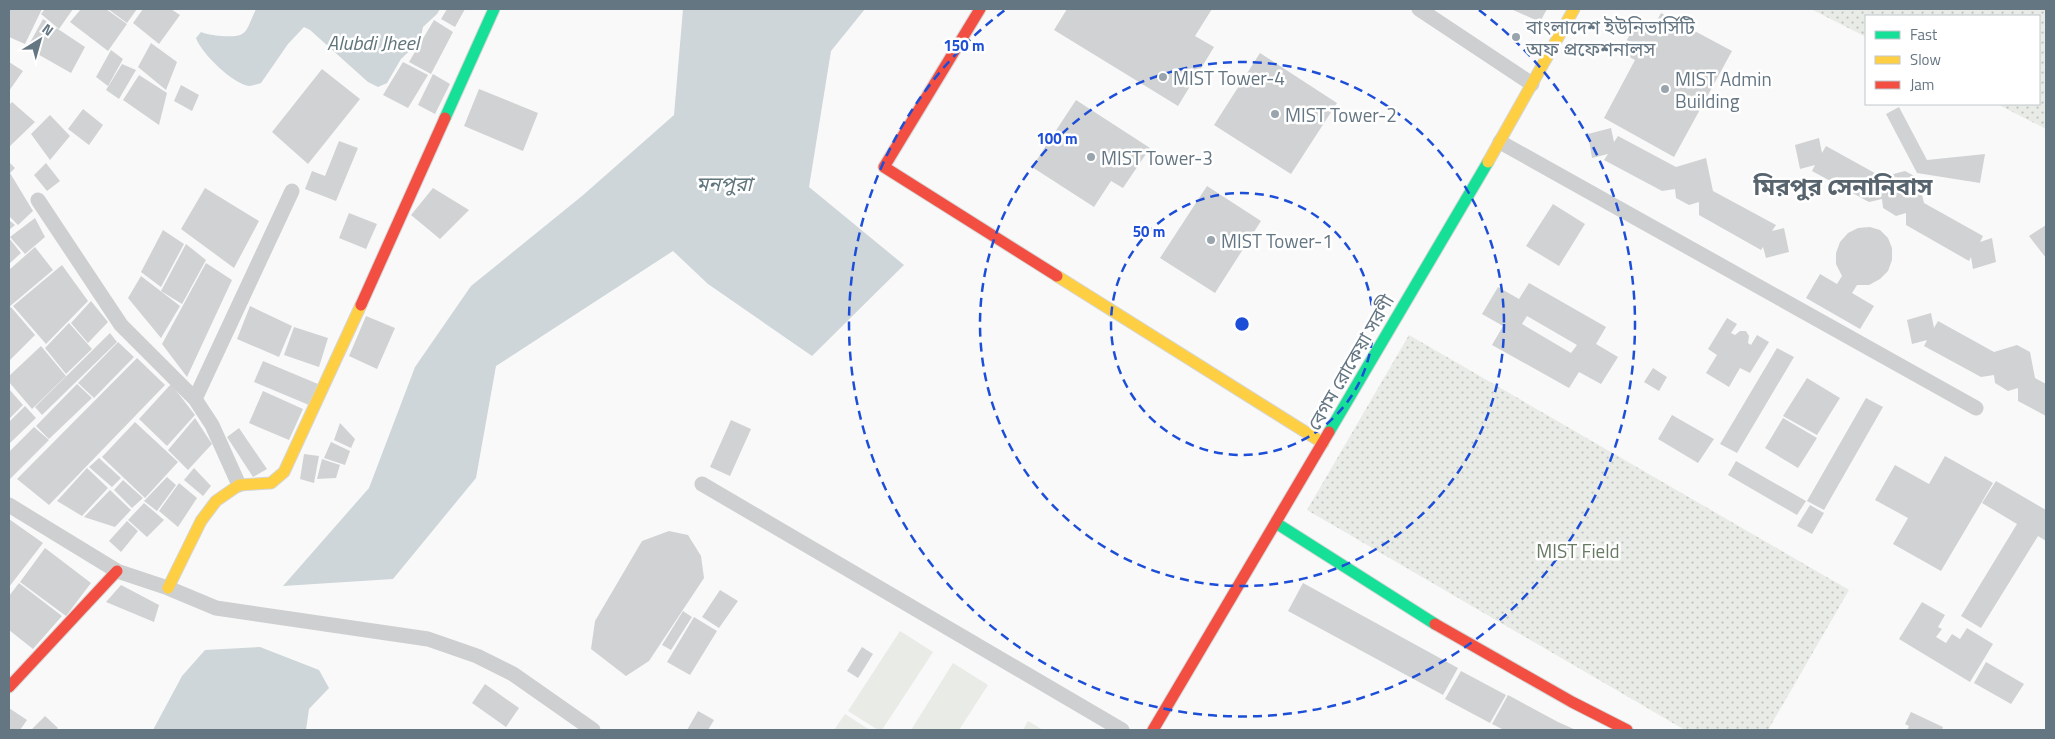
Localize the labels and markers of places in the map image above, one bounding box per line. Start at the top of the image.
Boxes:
place label: বাংলাদেশ ইউনিভার্সিটি অফ প্রফেশনালস [1525,12,1696,63]
marker: বাংলাদেশ ইউনিভার্সিটি অফ প্রফেশনালস [1510,31,1522,43]
place label: MIST Tower-4 [1173,63,1285,92]
place label: MIST Admin Building [1675,64,1772,115]
marker: MIST Tower-4 [1157,71,1169,83]
marker: MIST Admin Building [1659,83,1671,95]
place label: MIST Tower-2 [1285,100,1397,129]
marker: MIST Tower-2 [1269,108,1281,120]
place label: MIST Tower-3 [1101,143,1213,172]
marker: MIST Tower-3 [1085,151,1097,163]
place label: MIST Tower-1 [1221,226,1333,255]
marker: MIST Tower-1 [1205,234,1217,246]
centre of rings [1233,315,1251,333]

